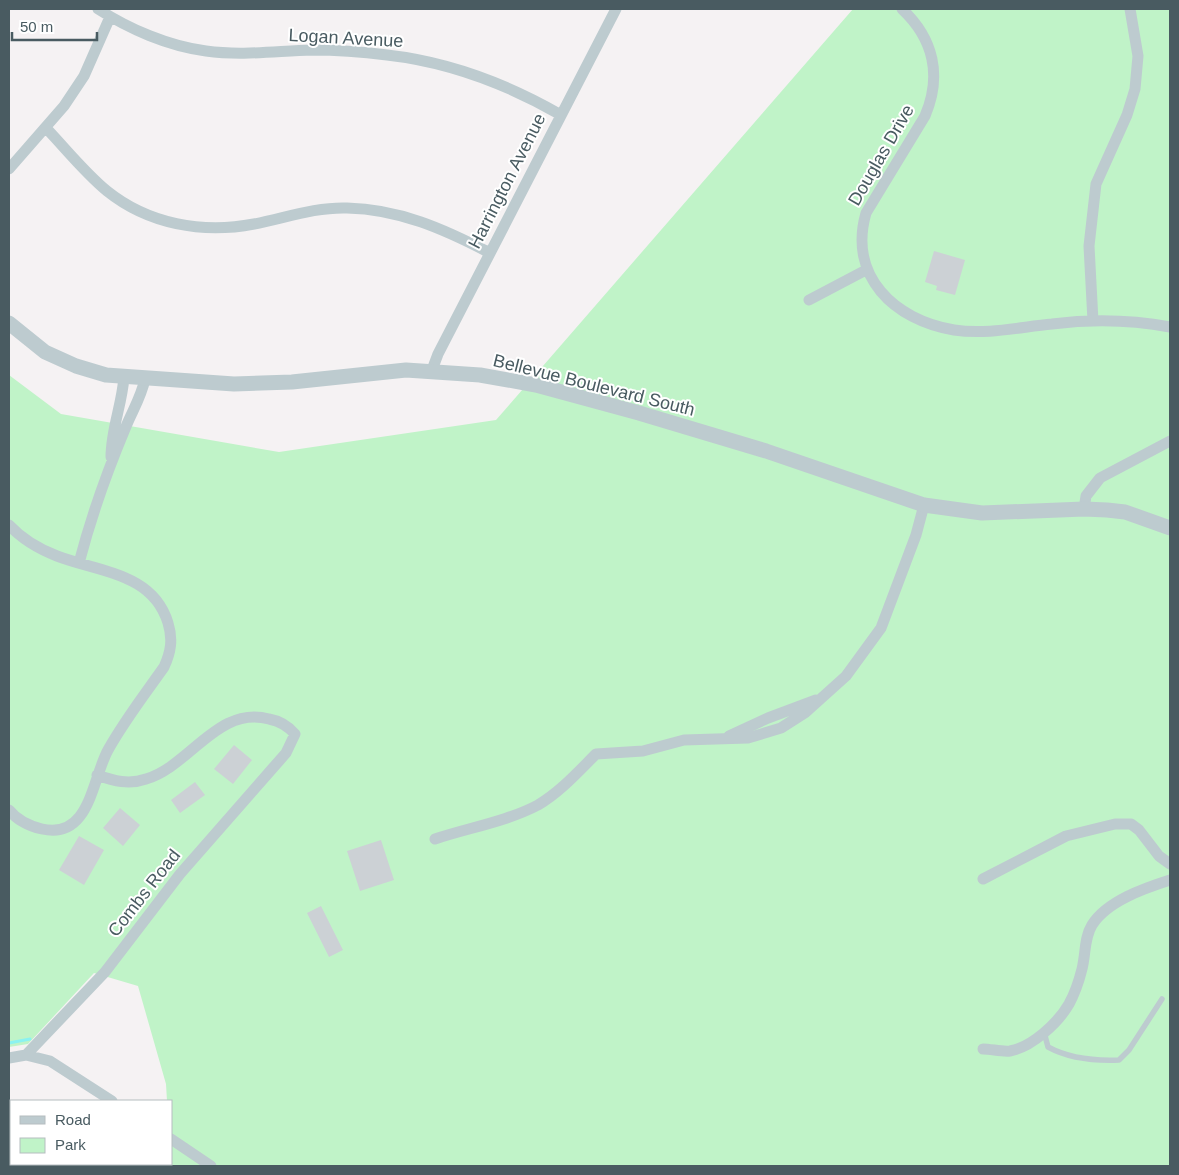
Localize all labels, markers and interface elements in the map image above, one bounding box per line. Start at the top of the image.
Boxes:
scale bar [12,10,98,42]
text: 50 m [20,18,53,35]
street label: Logan Avenue [288,25,404,51]
street label: Douglas Drive [844,101,918,209]
street label: Harrington Avenue [464,110,550,252]
street label: Bellevue Boulevard South [491,350,697,420]
street label: Combs Road [104,845,184,941]
legend [10,1100,172,1165]
text: Road [55,1111,91,1128]
text: Park [55,1136,86,1153]

